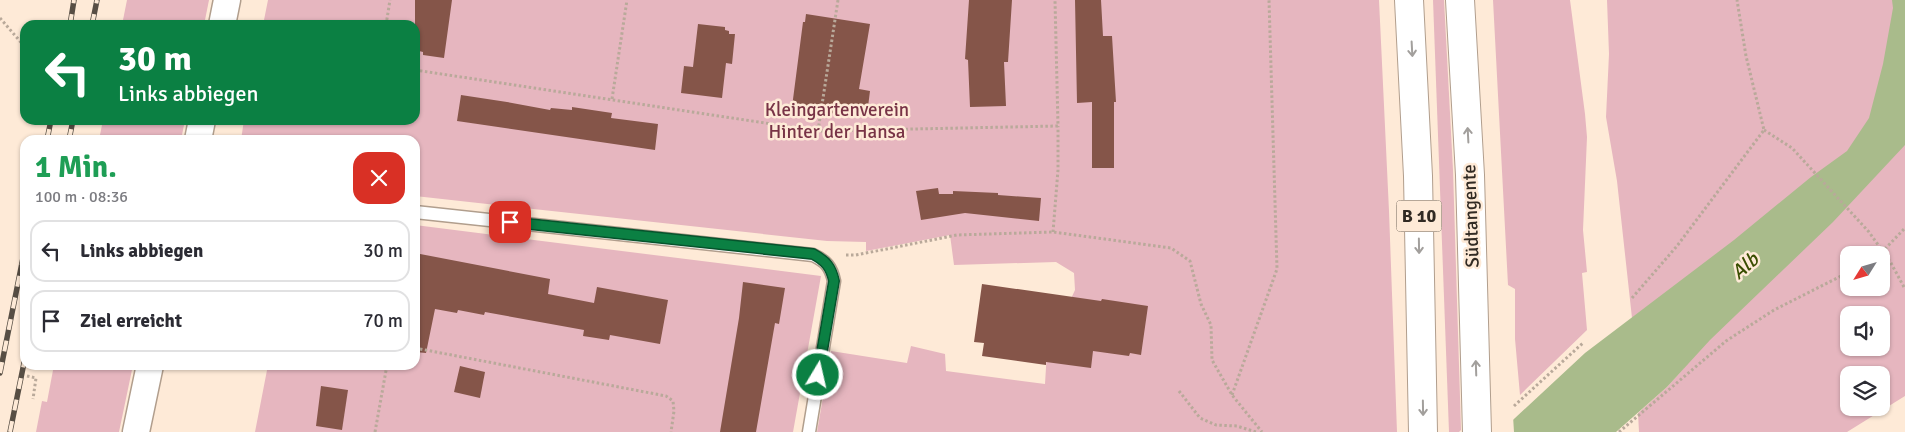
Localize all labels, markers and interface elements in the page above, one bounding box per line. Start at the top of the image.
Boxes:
text: 30 m [118,37,192,80]
icon: left [35,40,100,105]
one-way arrow [1407,40,1416,56]
text: Links abbiegen [118,80,259,107]
park label: Kleingartenverein Hinter der Hansa [765,98,909,144]
one-way arrow [1463,128,1472,144]
text: 1 Min. [35,149,117,186]
button: close [353,152,405,204]
street label: Südtangente [1457,164,1485,268]
text: 100 m · 08:36 [35,187,128,207]
road number: B 10 [1396,200,1442,232]
pin [489,201,531,243]
icon: arrive [496,208,524,236]
icon: left [37,237,65,265]
one-way arrow [1415,238,1424,254]
text: Links abbiegen [80,239,203,263]
text: 30 m [363,239,403,263]
water label: Alb [1726,246,1765,285]
north arrow [1840,246,1890,296]
map controls [1840,246,1890,416]
button: sound [1840,306,1890,356]
icon: arrive [37,307,65,335]
text: Ziel erreicht [80,309,182,333]
text: 70 m [363,309,403,333]
position arrow [791,348,843,400]
one-way arrow [1471,360,1480,376]
button: layers [1840,366,1890,416]
one-way arrow [1418,400,1428,416]

